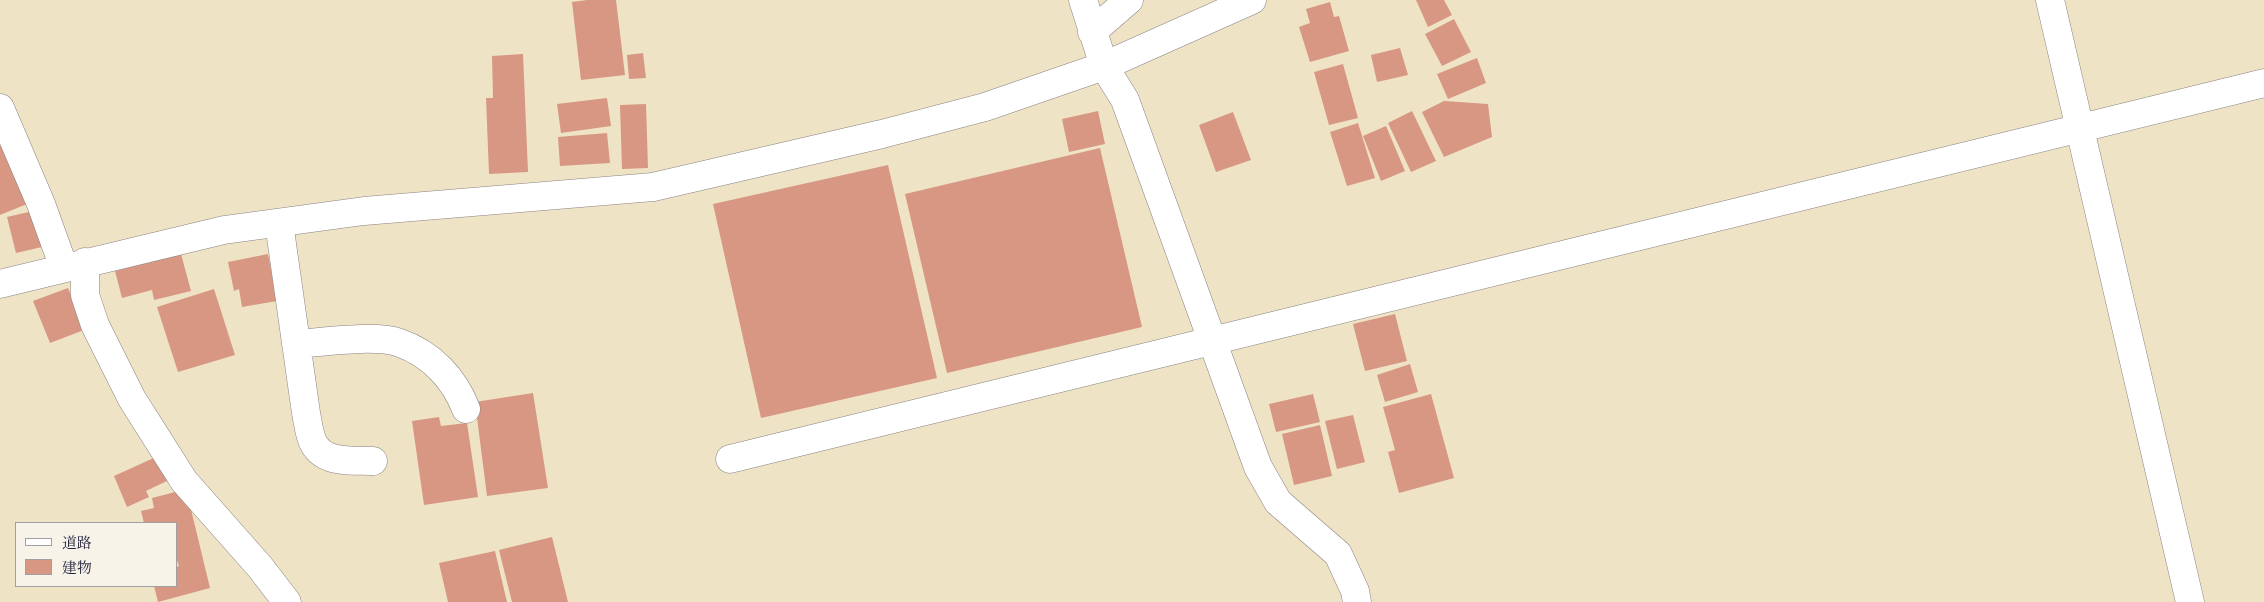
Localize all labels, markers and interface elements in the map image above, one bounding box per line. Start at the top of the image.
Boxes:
legend [15,522,178,587]
text: 道路 [62,534,92,552]
text: 建物 [62,559,92,577]

